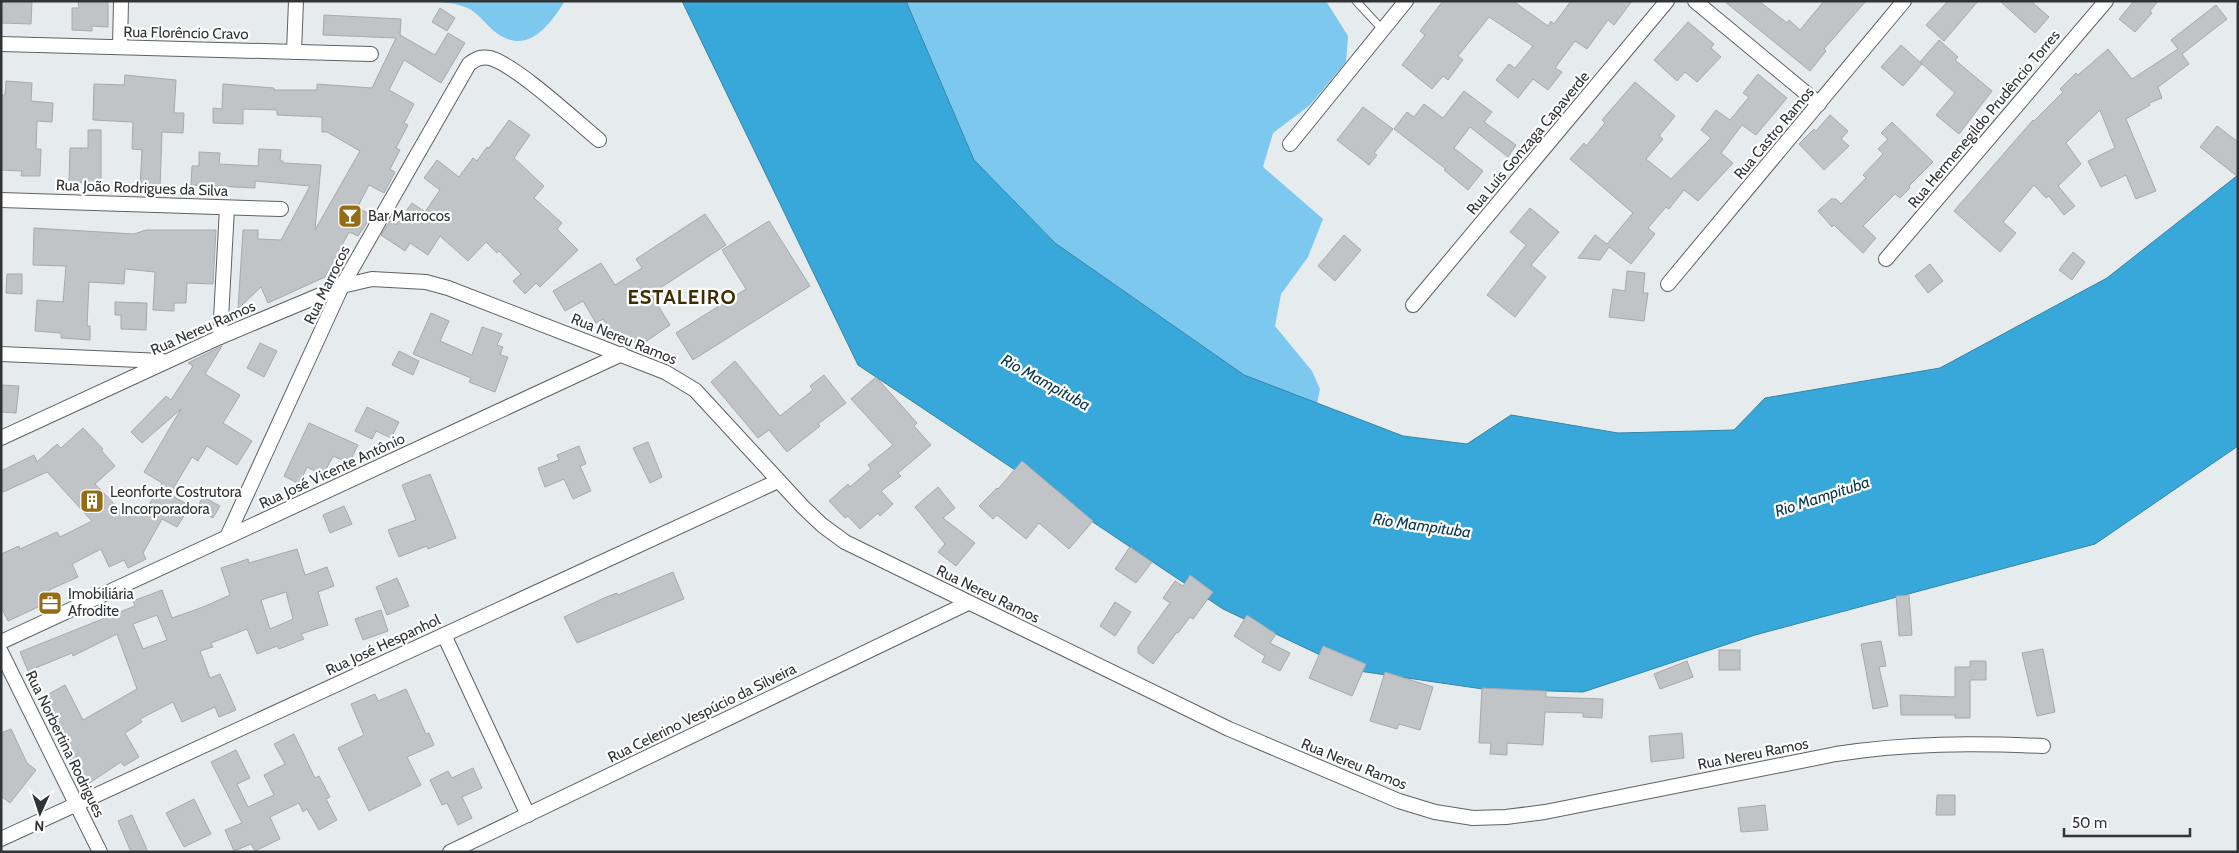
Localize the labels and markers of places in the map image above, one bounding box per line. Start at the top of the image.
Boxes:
bar icon: Bar Marrocos [337,203,363,229]
place label: Bar Marrocos [368,207,450,225]
place label: Leonforte Costrutora e Incorporadora [110,483,242,518]
building icon: Leonforte Costrutora e Incorporadora [79,488,105,514]
place label: Imobiliária Afrodite [68,585,134,620]
office icon: Imobiliária Afrodite [37,590,63,616]

